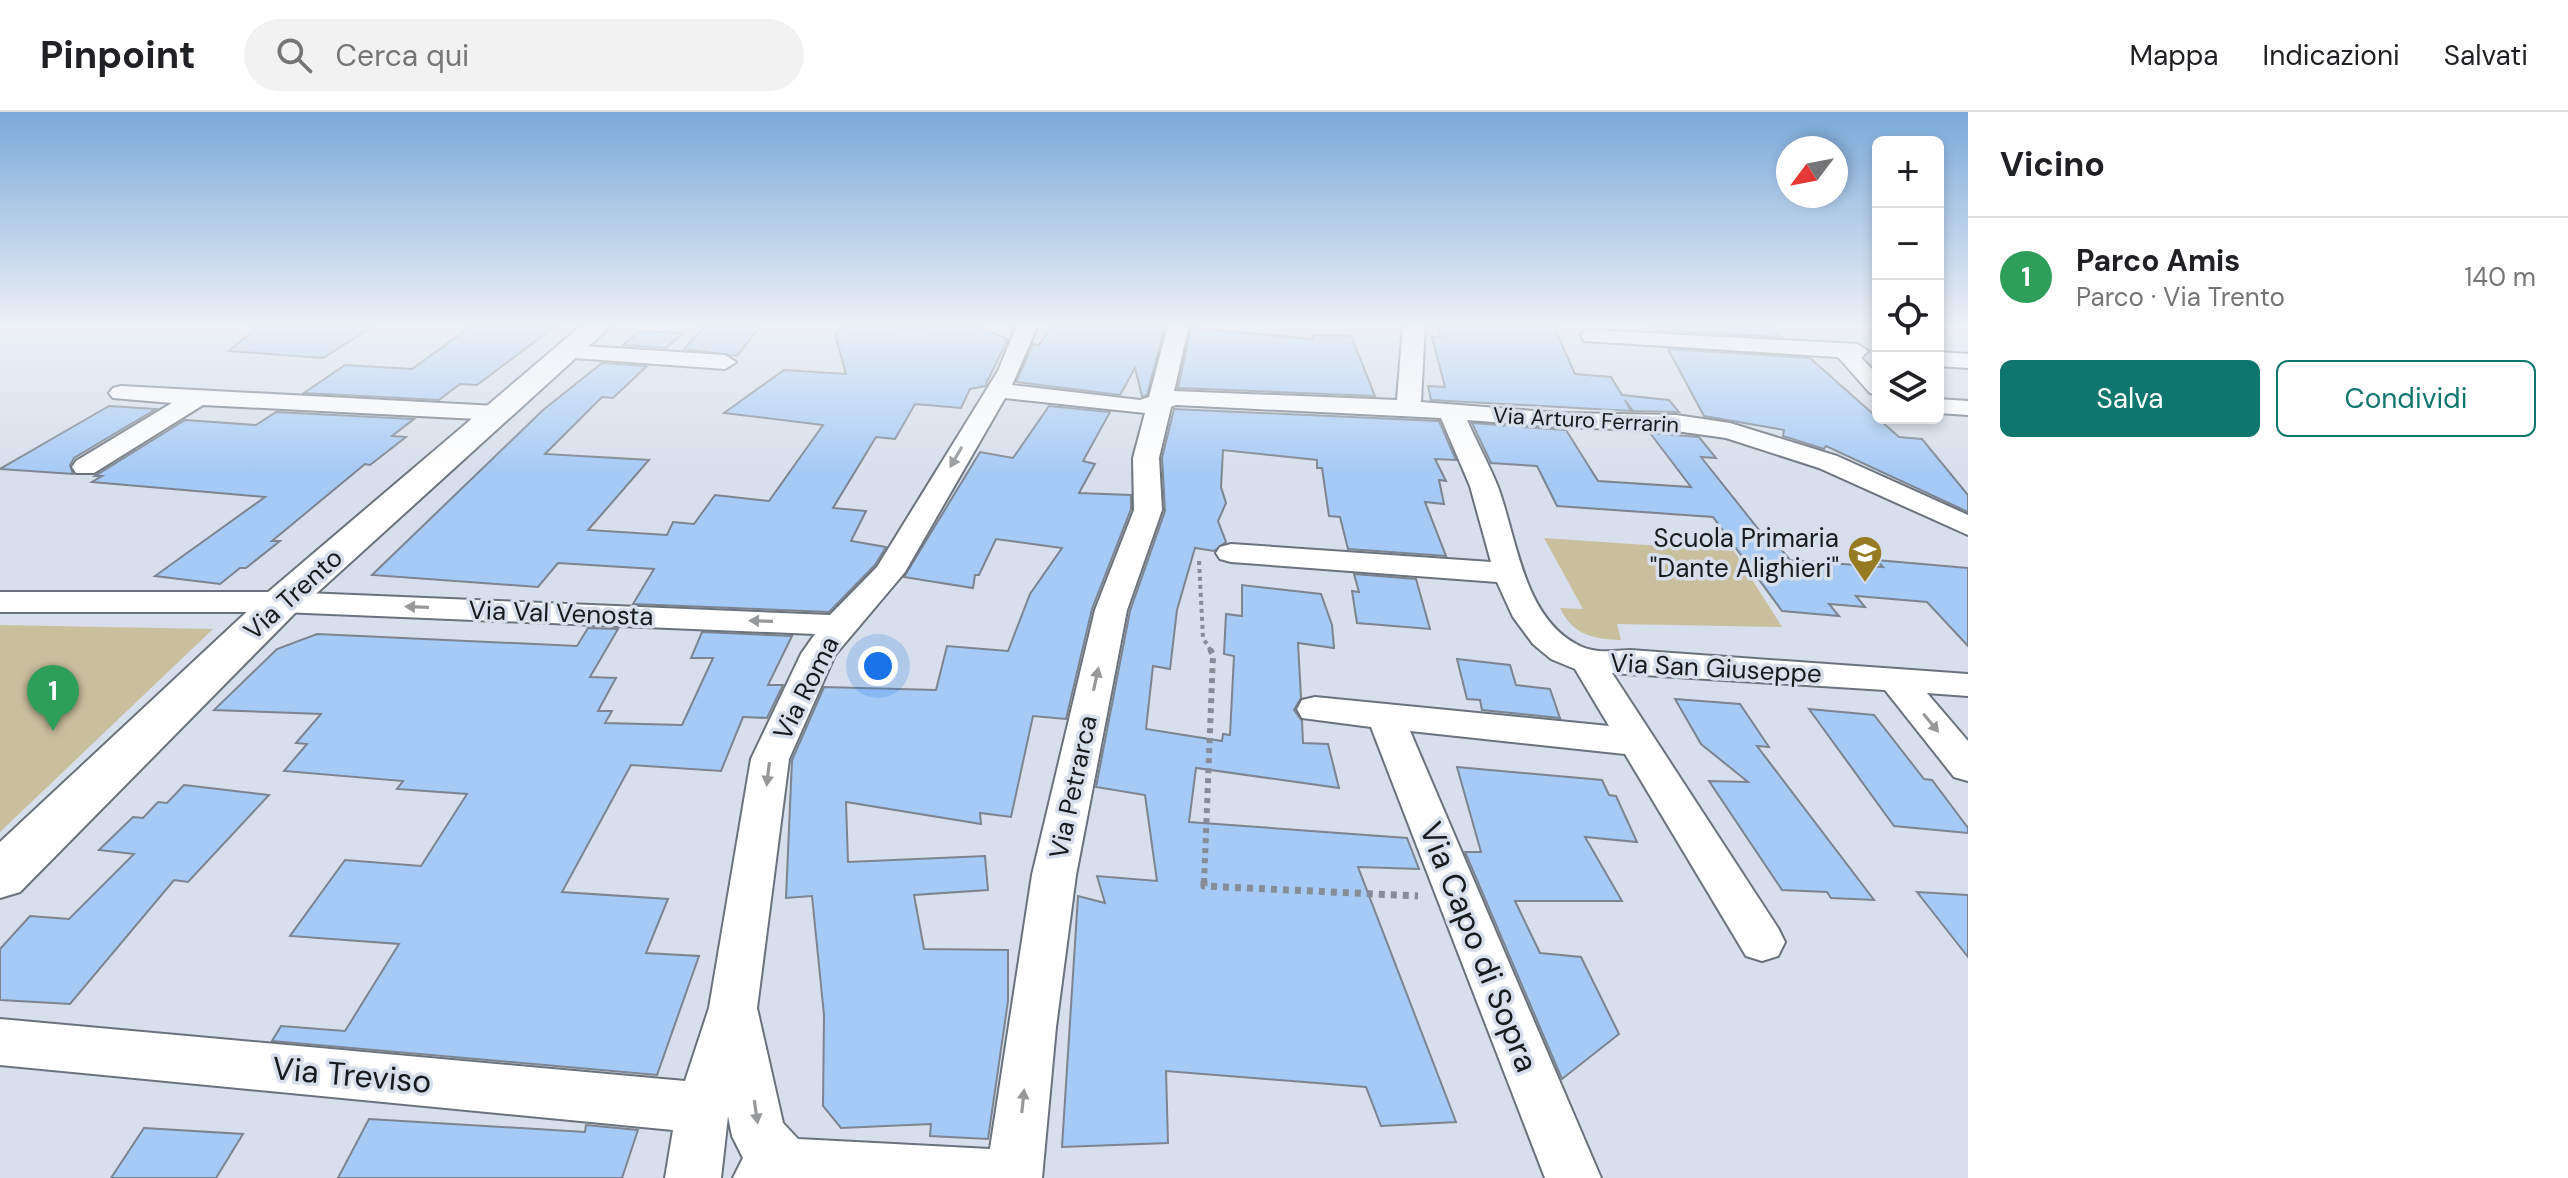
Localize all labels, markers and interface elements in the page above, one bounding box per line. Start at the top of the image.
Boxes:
search box [244,19,804,91]
text: Pinpoint [40,30,196,80]
icon: search [272,33,316,77]
text: Cerca qui [336,36,469,75]
text: Mappa [2130,37,2219,74]
text: Indicazioni [2263,37,2400,74]
text: Salvati [2444,37,2528,74]
north arrow [1776,136,1848,208]
map controls [1872,136,1944,424]
button: + [1872,136,1944,208]
text: Vicino [2000,142,2105,187]
button: − [1872,208,1944,280]
text: Parco Amis [2076,241,2240,280]
text: 1 [2021,260,2031,294]
text: 140 m [2464,260,2536,294]
button: locate [1872,280,1944,352]
text: Parco · Via Trento [2076,280,2285,314]
button: layers [1872,352,1944,424]
button: Salva [2000,360,2260,437]
button: Condividi [2276,360,2536,437]
street label: Via Arturo Ferrarin [1492,401,1680,439]
one-way arrow [949,446,963,468]
place label: Scuola Primaria "Dante Alighieri" [1650,521,1839,585]
school or university icon: Scuola Primaria "Dante Alighieri" [1846,534,1884,584]
street label: Via Trento [236,541,350,647]
street label: Via Val Venosta [468,593,654,633]
one-way arrow [404,601,429,614]
one-way arrow [748,615,773,628]
street label: Via Roma [765,630,847,746]
street label: Via San Giuseppe [1609,645,1823,691]
your location [858,646,898,686]
pin: 1 [27,665,79,731]
one-way arrow [1090,666,1103,691]
street label: Via Petrarca [1041,712,1105,862]
one-way arrow [1922,713,1939,733]
one-way arrow [761,762,774,787]
street label: Via Capo di Sopra [1410,816,1548,1078]
street label: Via Treviso [271,1047,433,1103]
one-way arrow [1016,1088,1029,1113]
one-way arrow [750,1100,763,1125]

